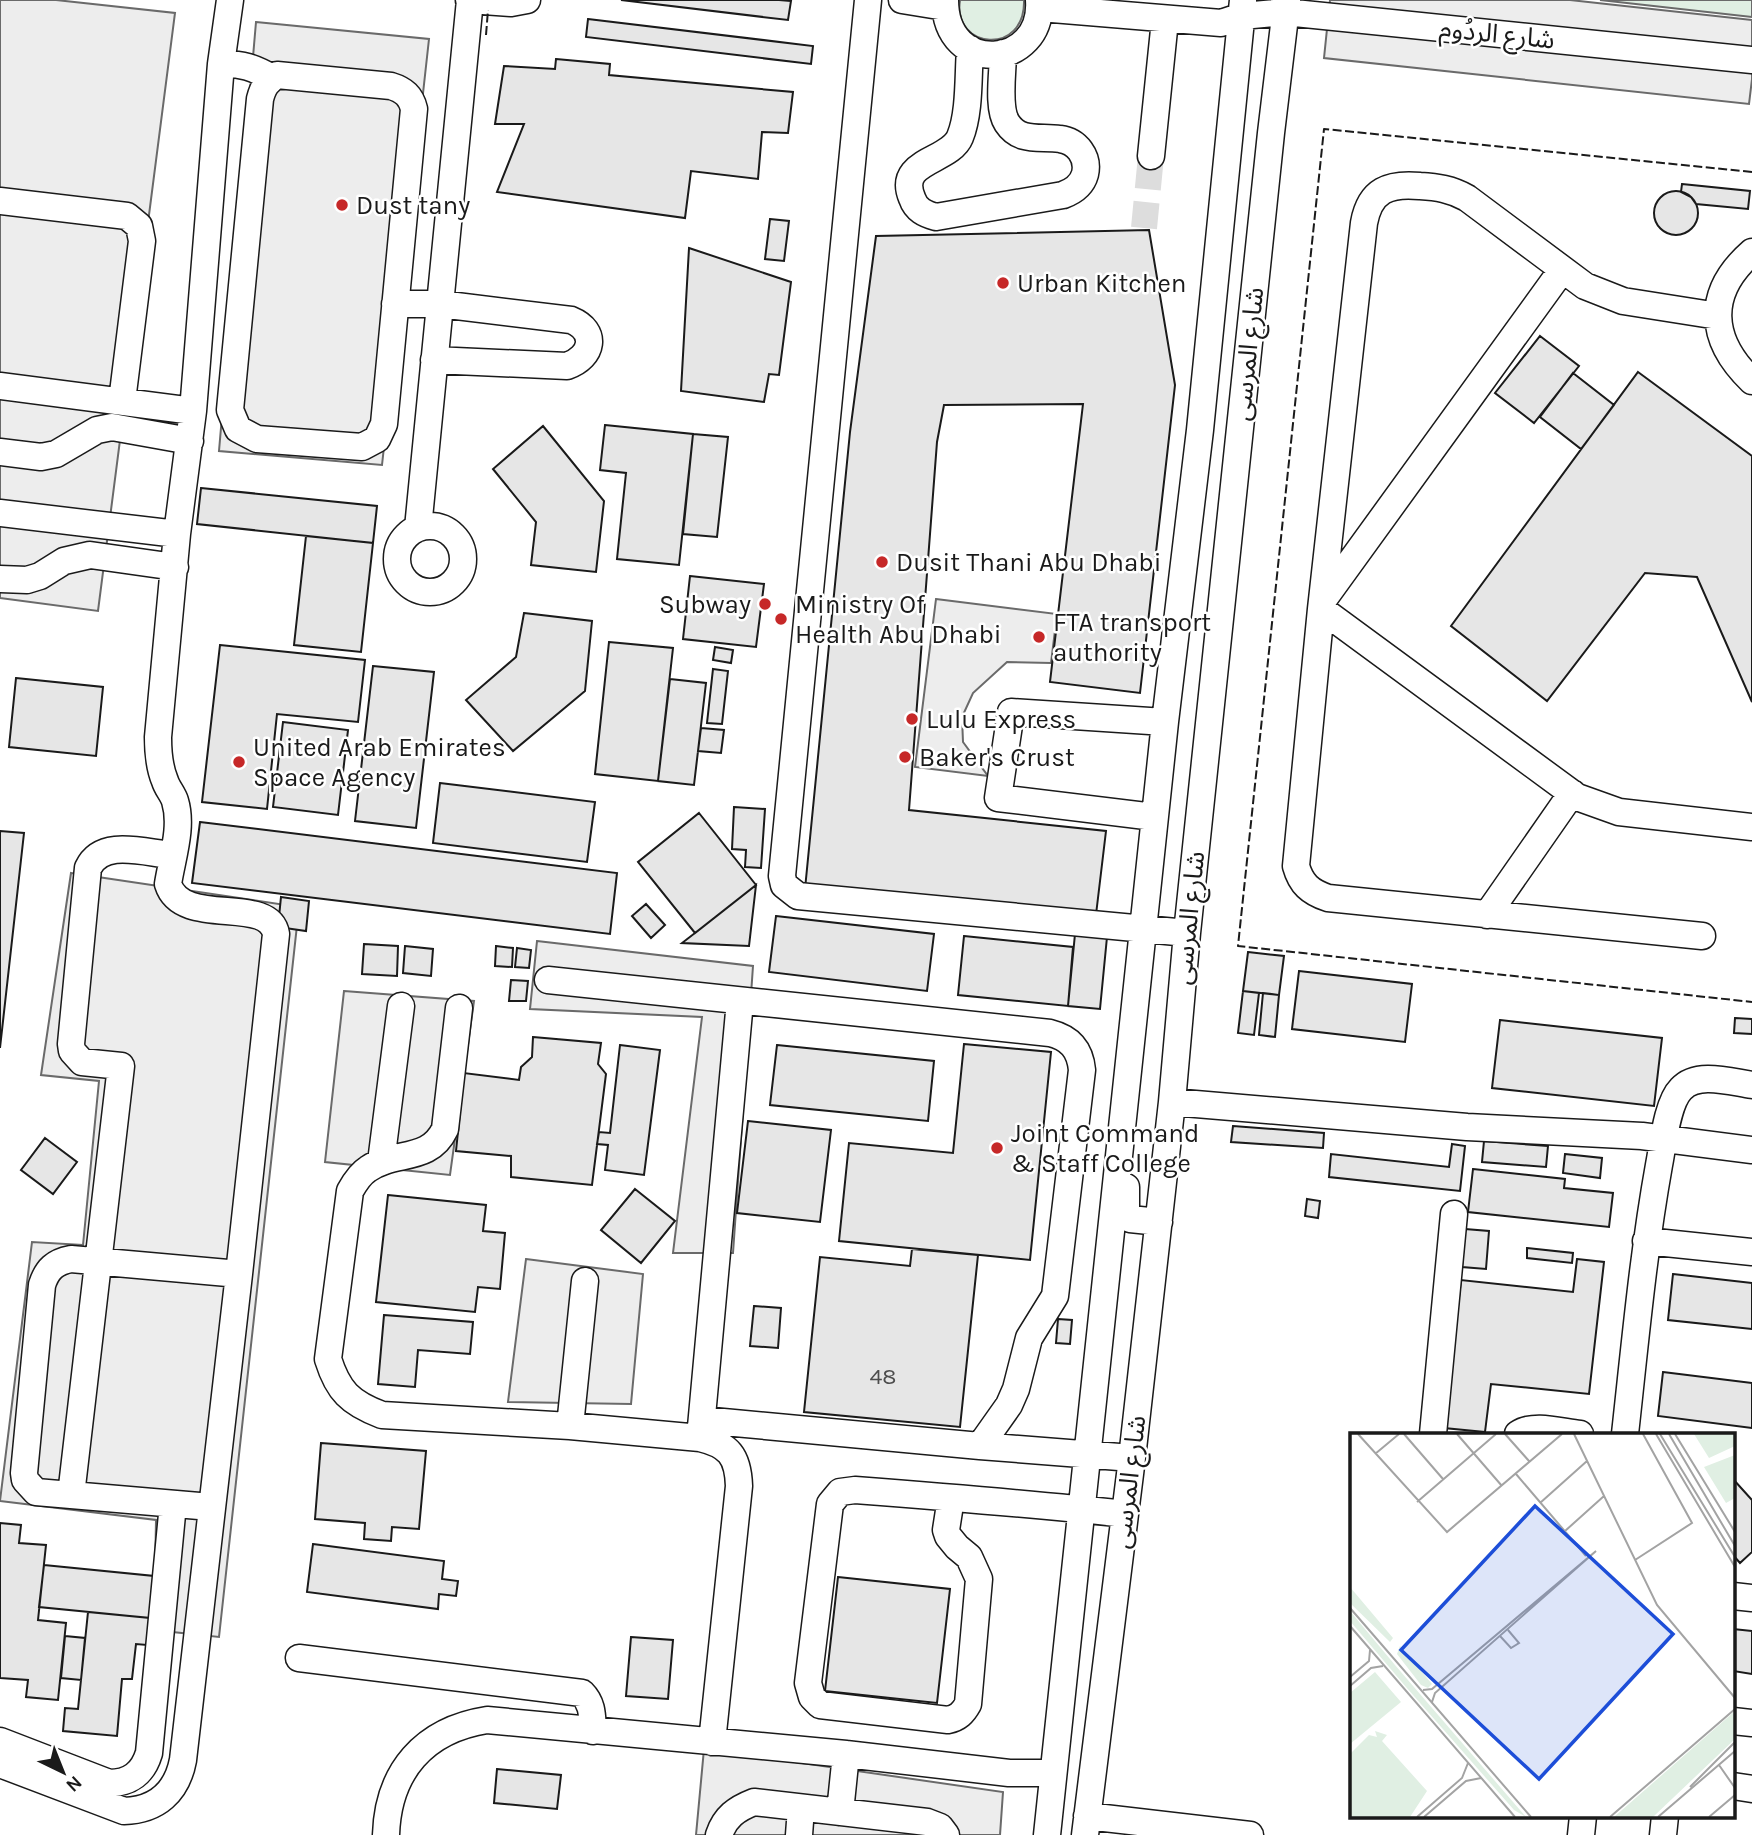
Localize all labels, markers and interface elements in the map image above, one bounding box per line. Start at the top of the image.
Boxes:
street label: شارع الردُوم [1437,13,1556,59]
place label: Dust tany [356,190,470,221]
marker: Dust tany [334,197,350,213]
place label: Urban Kitchen [1017,268,1186,299]
marker: Urban Kitchen [995,275,1011,291]
street label: شارع المرسى [1226,286,1273,423]
place label: Dusit Thani Abu Dhabi [896,547,1161,578]
marker: Dusit Thani Abu Dhabi [874,554,890,570]
place label: Subway [659,589,751,620]
place label: Ministry Of Health Abu Dhabi [795,589,1002,650]
marker: Subway [757,596,773,612]
place label: FTA transport authority [1053,607,1211,668]
marker: Ministry Of Health Abu Dhabi [773,611,789,627]
marker: FTA transport authority [1031,629,1047,645]
place label: Lulu Express [926,704,1076,735]
marker: Lulu Express [904,711,920,727]
place label: United Arab Emirates Space Agency [253,732,506,793]
place label: Baker's Crust [919,742,1075,773]
marker: Baker's Crust [897,749,913,765]
marker: United Arab Emirates Space Agency [231,754,247,770]
street label: شارع المرسى [1167,850,1214,987]
place label: Joint Command & Staff College [1011,1118,1199,1179]
marker: Joint Command & Staff College [989,1140,1005,1156]
house number: 48 [870,1363,896,1390]
street label: شارع المرسى [1105,1414,1156,1551]
inset map [1350,1433,1734,1818]
north arrow [28,1737,98,1807]
text: N [61,1771,86,1796]

